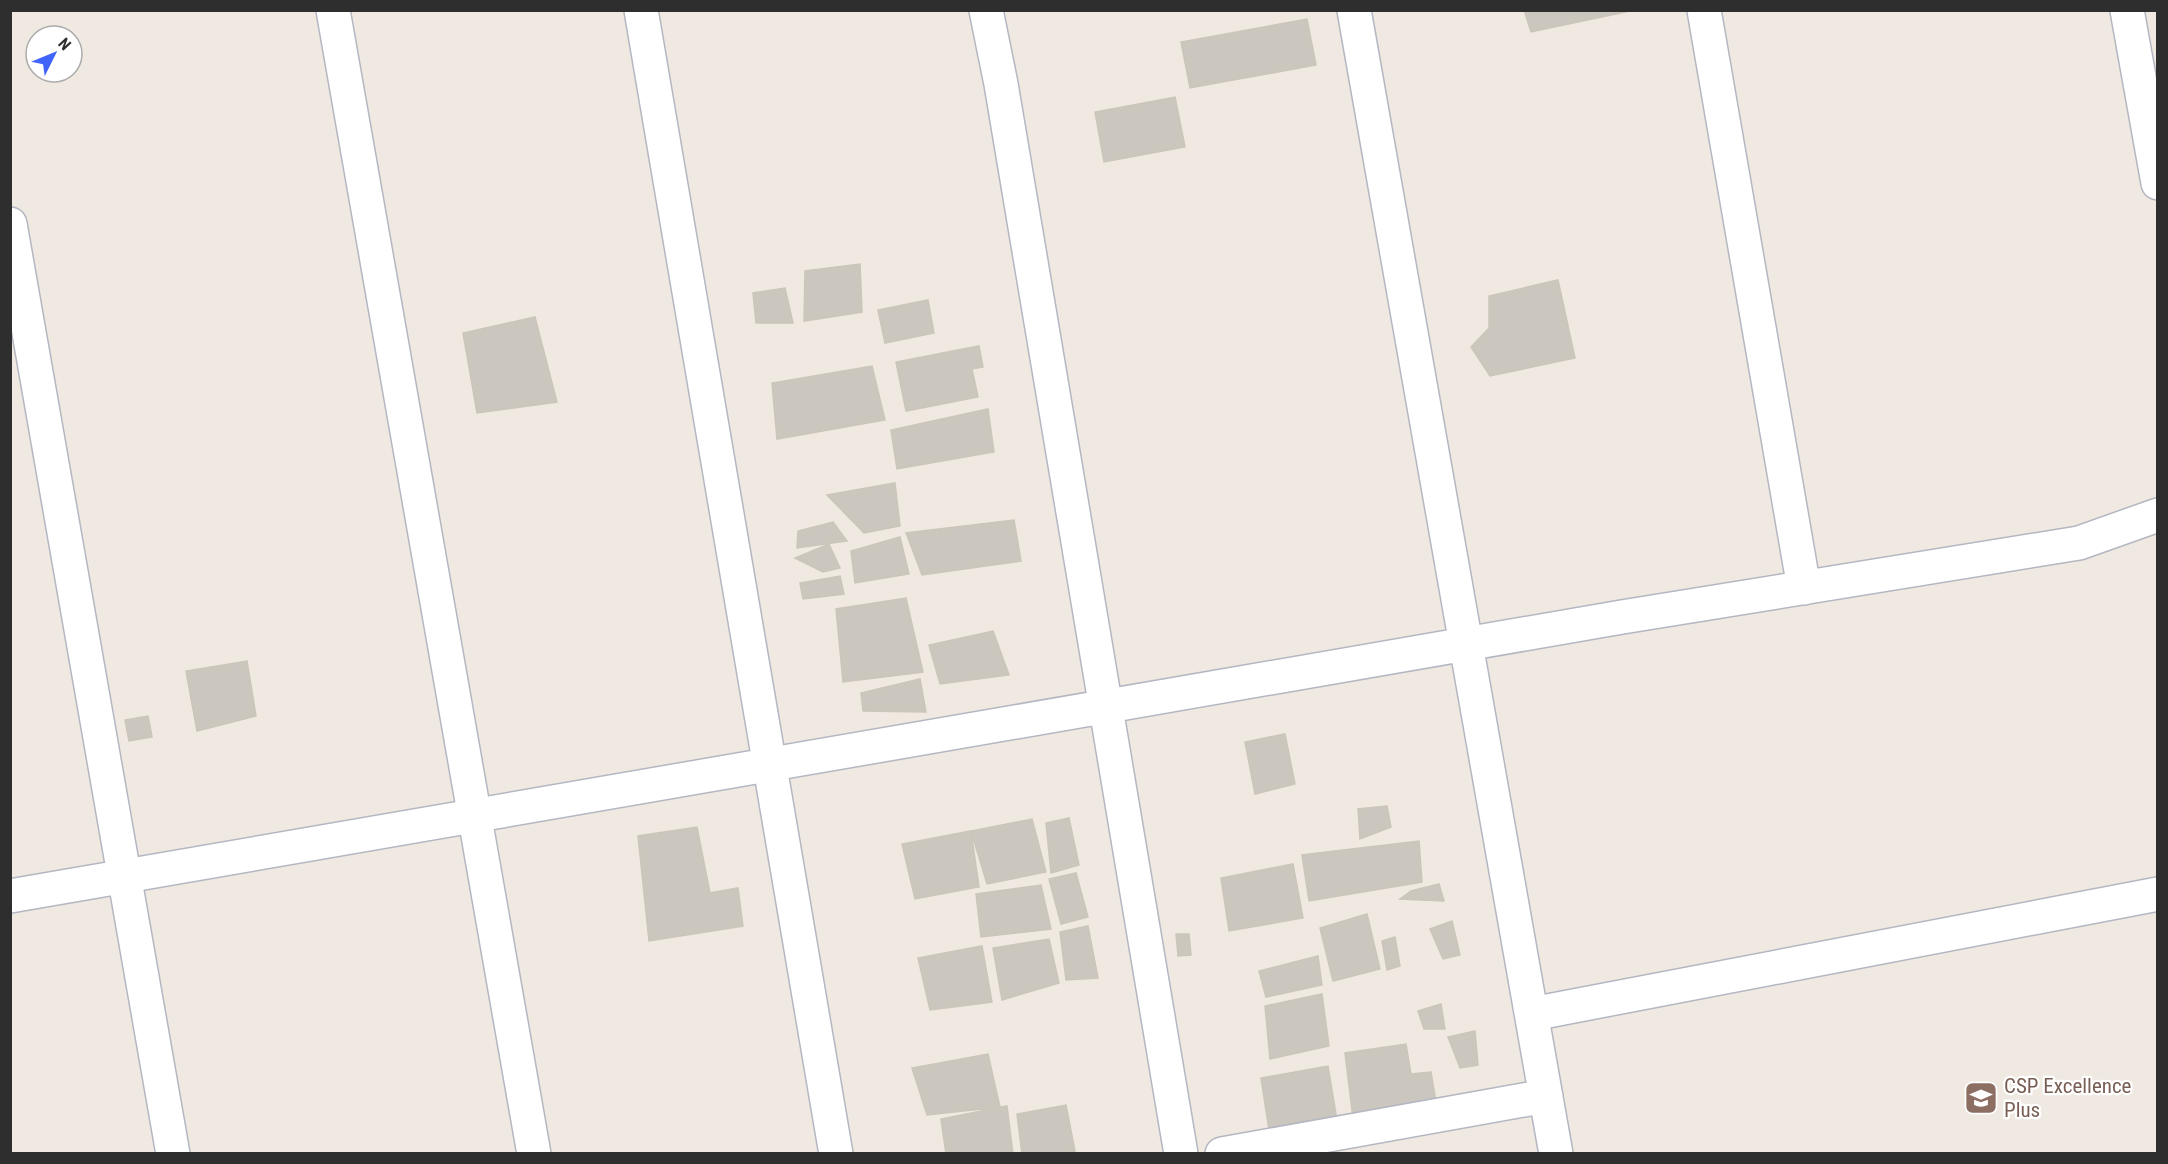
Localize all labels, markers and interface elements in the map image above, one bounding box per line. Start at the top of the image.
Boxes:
north arrow [24,24,84,84]
text: N [54,34,75,54]
place label: CSP Excellence Plus [2004,1074,2132,1122]
school or university icon: CSP Excellence Plus [1963,1080,1999,1116]

